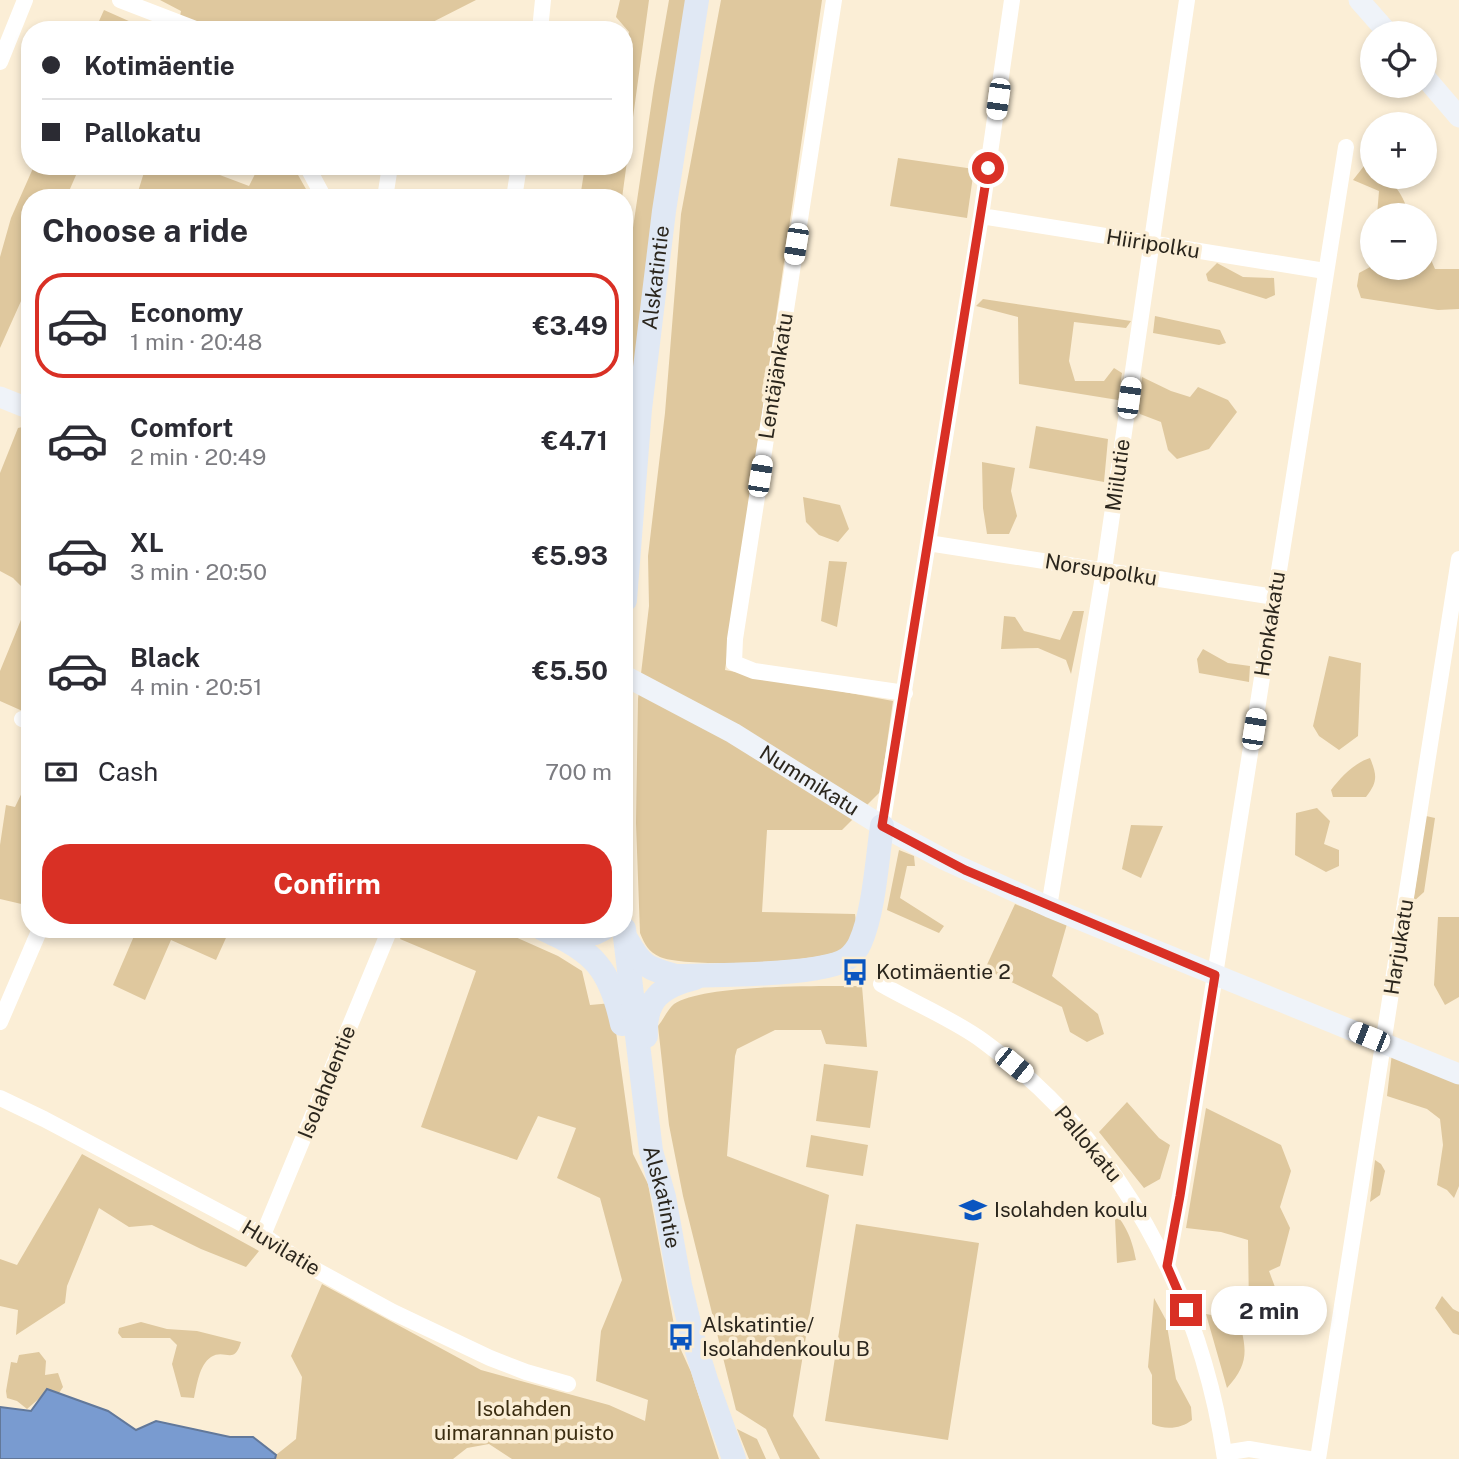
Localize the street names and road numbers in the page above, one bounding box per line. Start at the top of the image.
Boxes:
street label: Alskatintie [637,224,674,331]
street label: Hiiripolku [1104,224,1202,263]
street label: Lentäjänkatu [753,311,798,441]
street label: Miilutie [1100,437,1135,513]
street label: Norsupolku [1043,548,1159,591]
street label: Honkakatu [1249,570,1290,678]
street label: Nummikatu [755,740,864,821]
street label: Harjukatu [1379,897,1418,997]
street label: Isolahdentie [293,1022,361,1142]
street label: Pallokatu [1049,1101,1127,1187]
street label: Alskatintie [638,1143,686,1250]
street label: Huvilatie [238,1214,325,1281]

